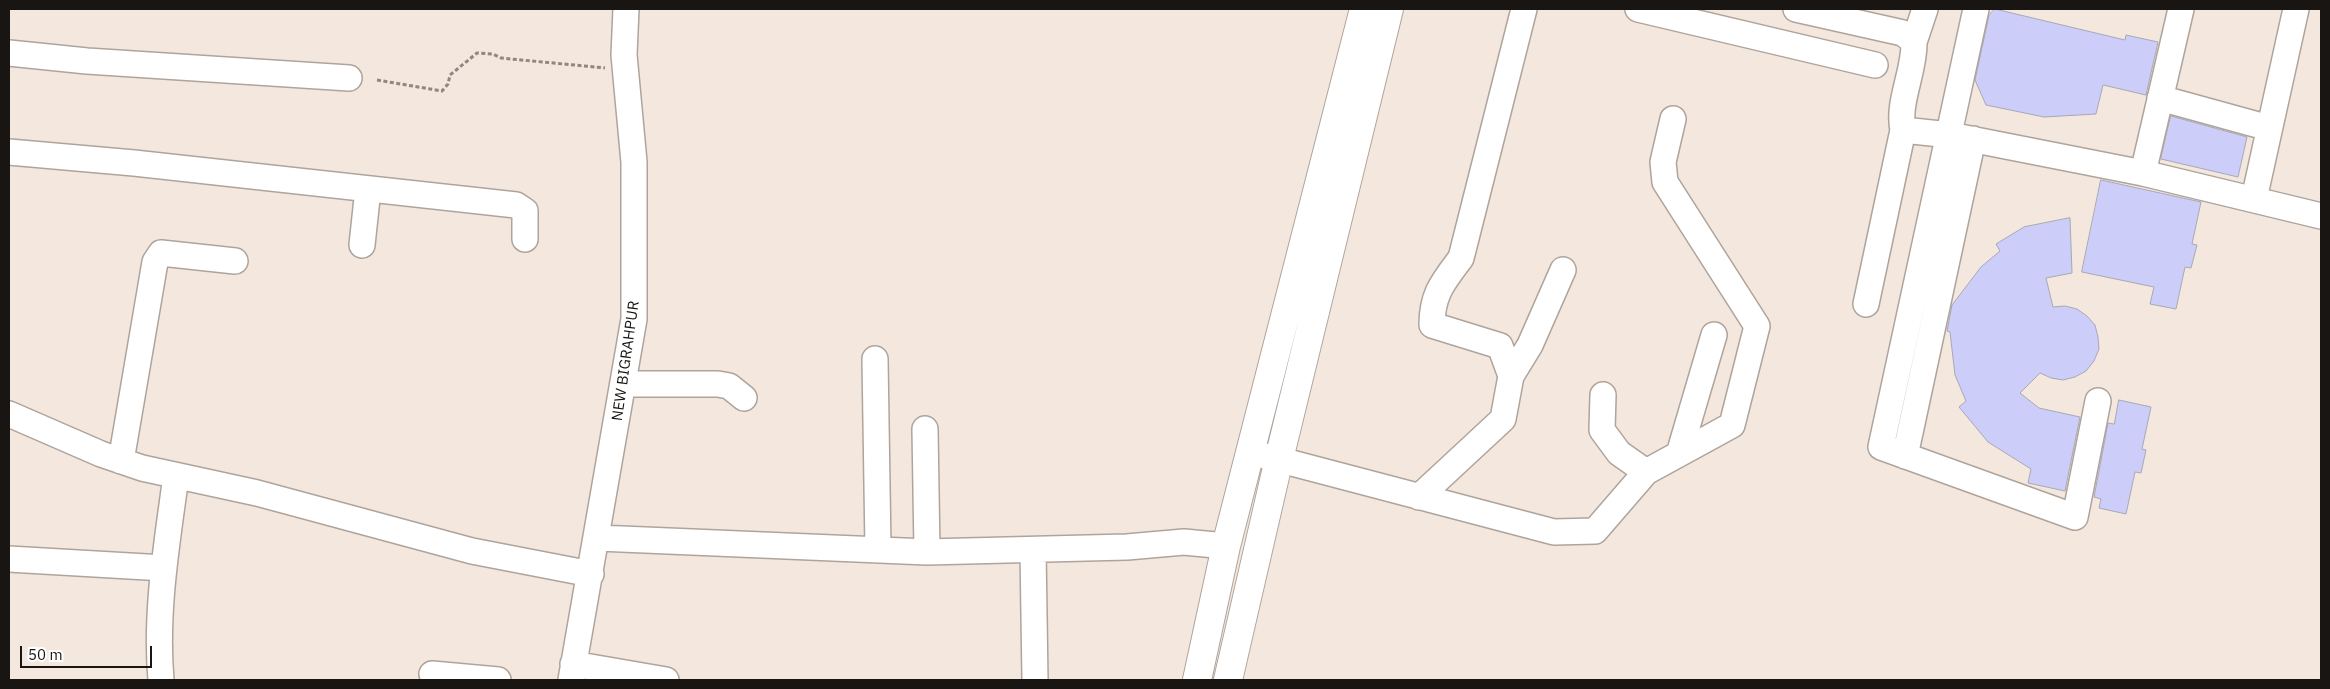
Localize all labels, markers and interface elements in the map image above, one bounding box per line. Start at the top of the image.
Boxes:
street label: NEW BIGRAHPUR [609,300,643,422]
scale bar [22,636,155,668]
text: 50 m [28,645,63,664]

